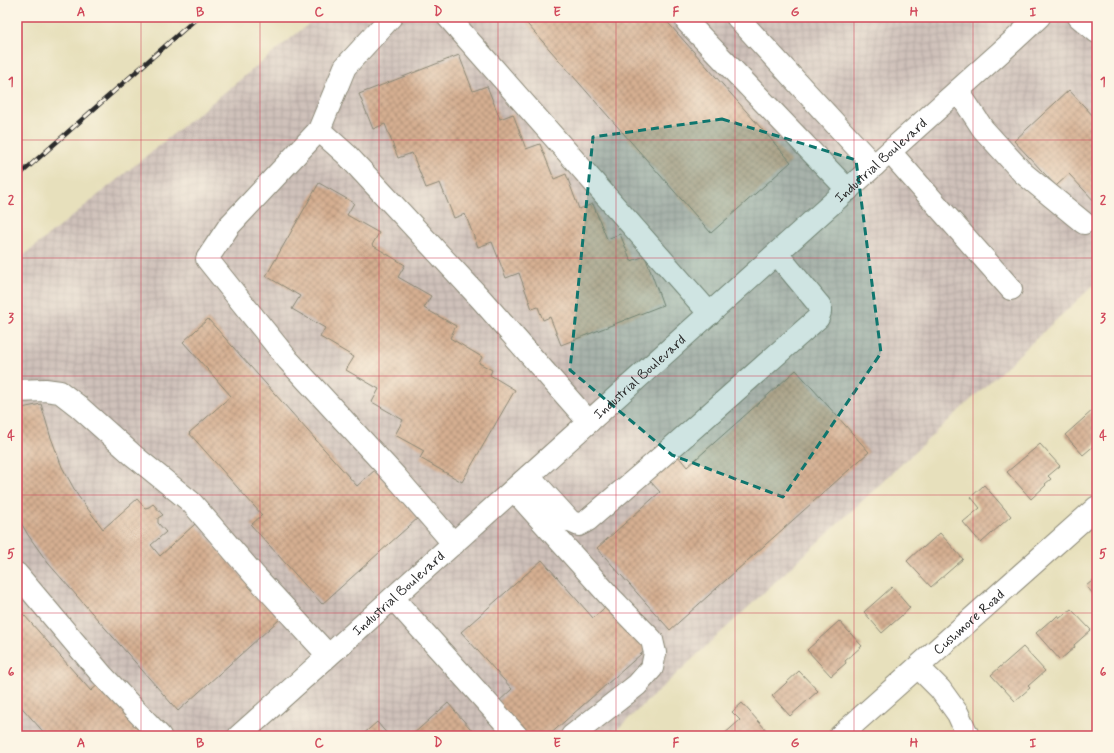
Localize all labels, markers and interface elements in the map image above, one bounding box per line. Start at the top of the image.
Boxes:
text: A [77,4,85,21]
text: B [196,4,205,21]
text: C [314,4,324,21]
text: D [434,4,443,21]
text: E [553,4,561,21]
text: F [673,4,680,21]
text: G [791,4,800,21]
text: H [910,4,919,21]
text: I [1030,4,1037,21]
text: 1 [8,74,14,91]
text: 1 [1100,74,1106,91]
street label: Industrial Boulevard [831,115,931,207]
text: 2 [8,192,15,209]
text: 2 [1100,192,1107,209]
text: 3 [8,310,14,327]
text: 3 [1100,310,1106,327]
street label: Industrial Boulevard [590,331,690,423]
text: 4 [7,428,15,445]
text: 4 [1099,428,1107,445]
text: 5 [7,546,15,563]
text: 5 [1099,546,1107,563]
street label: Industrial Boulevard [349,548,449,640]
street label: Cushmore Road [930,586,1009,659]
text: 6 [8,664,15,681]
text: 6 [1100,664,1107,681]
text: A [77,735,85,752]
text: B [196,735,205,752]
text: C [314,735,324,752]
text: D [434,735,443,752]
text: E [553,735,561,752]
text: F [673,735,680,752]
text: G [791,735,800,752]
text: H [910,735,919,752]
text: I [1030,735,1037,752]

